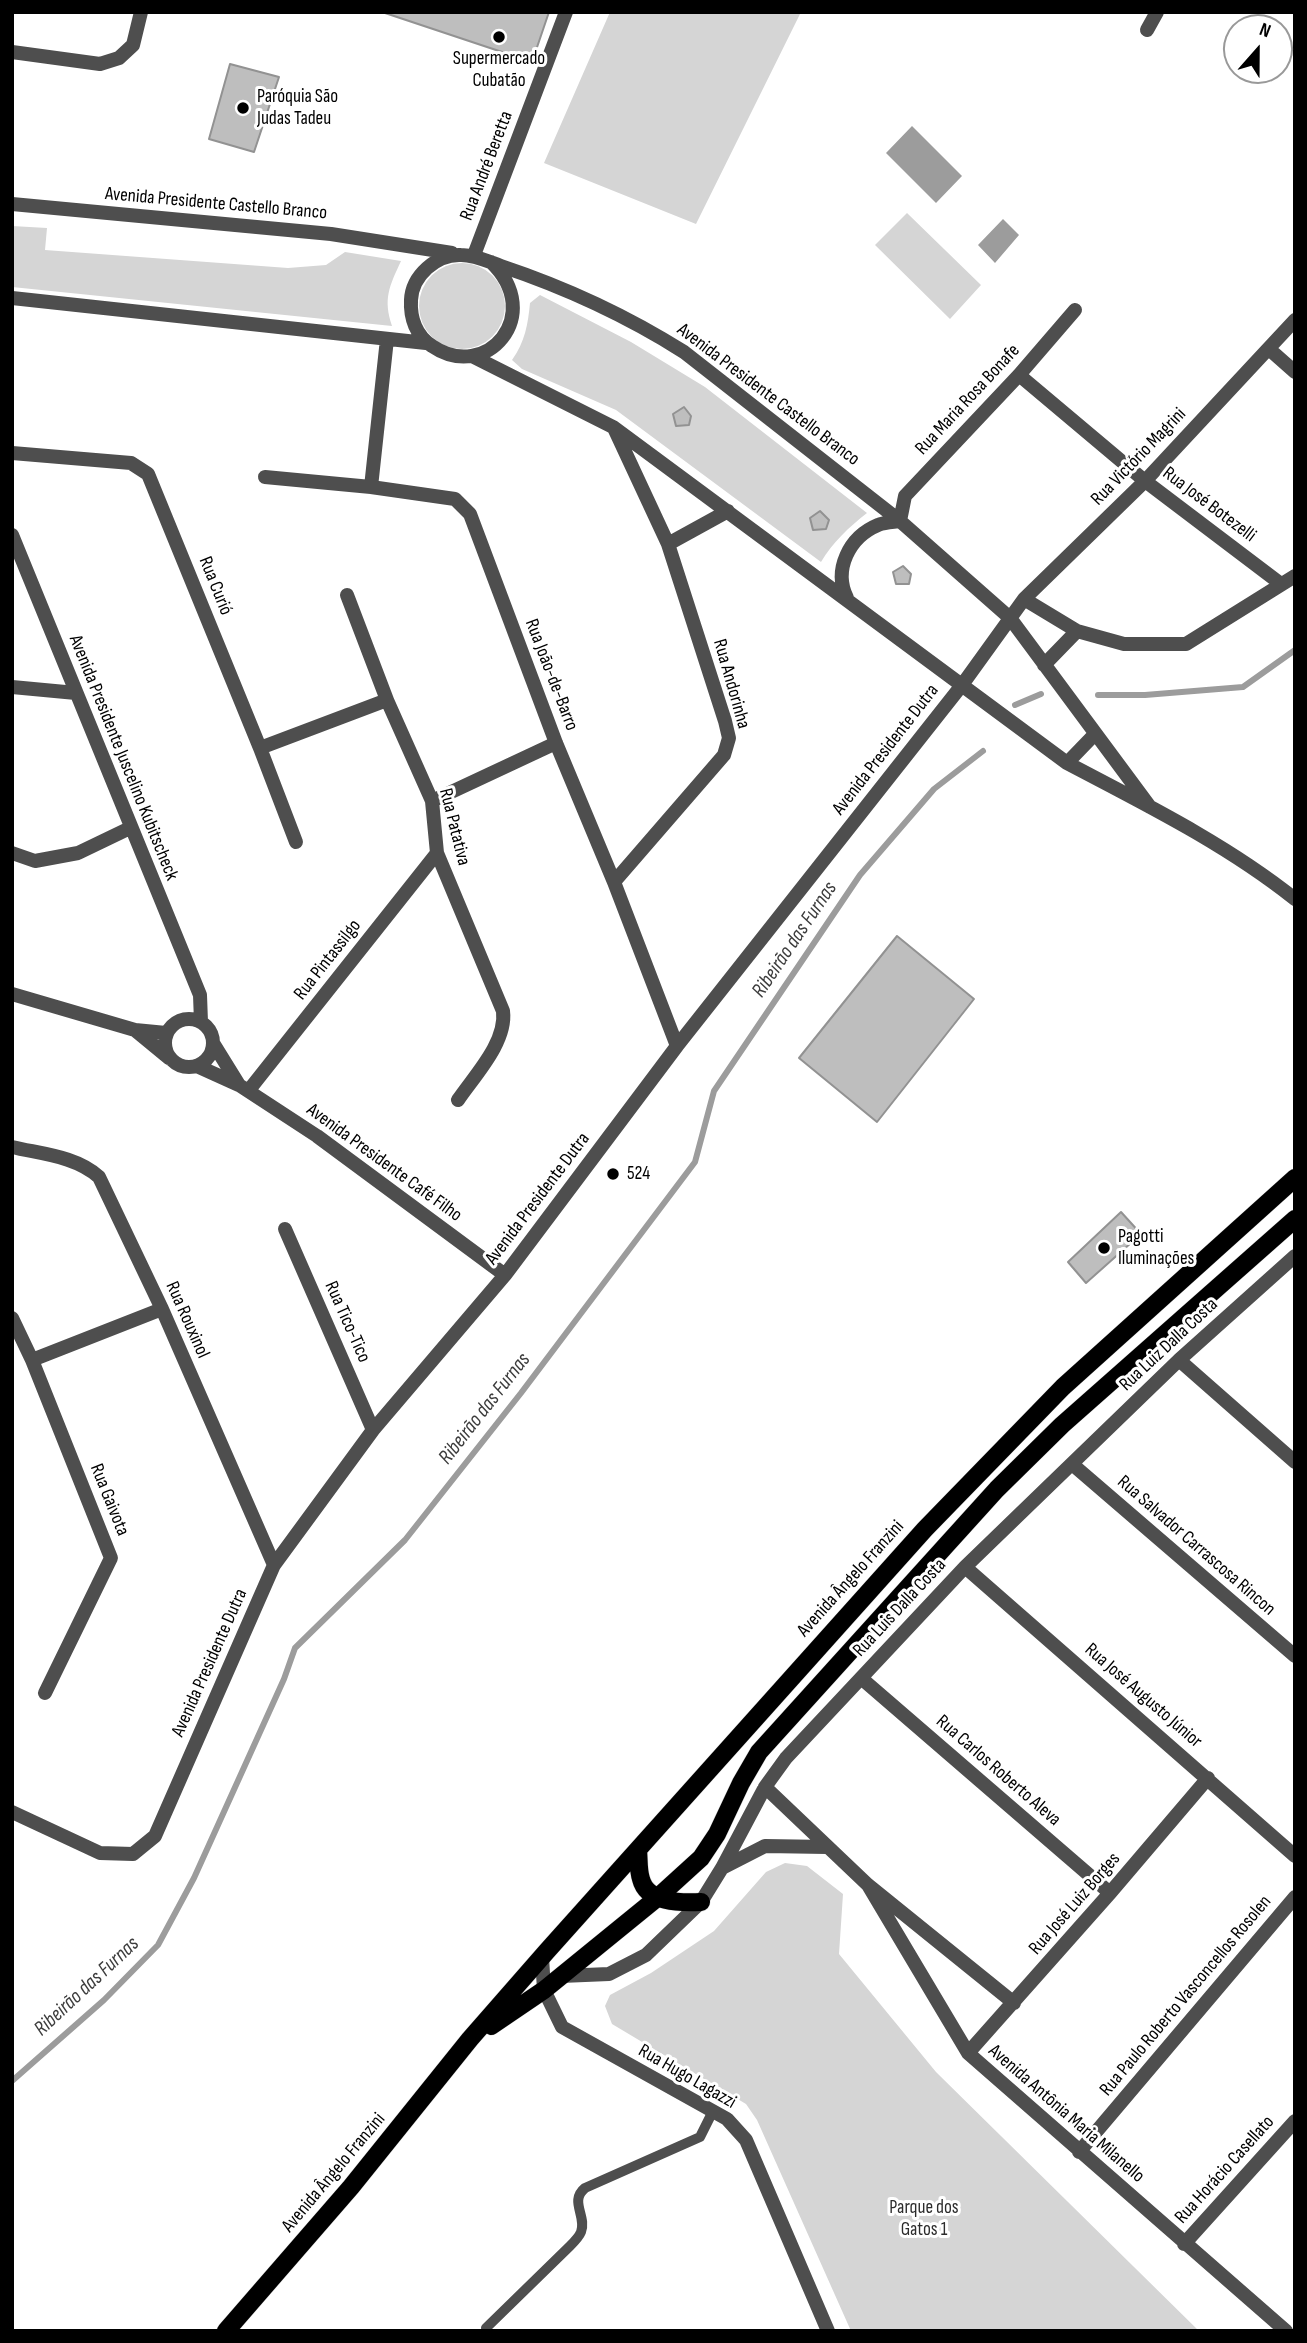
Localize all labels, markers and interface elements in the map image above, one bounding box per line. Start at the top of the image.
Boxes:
north arrow [1223,14,1293,84]
text: N [1256,18,1274,43]
marker: Supermercado Cubatão [491,29,507,45]
place label: Supermercado Cubatão [453,48,545,92]
place label: Paróquia São Judas Tadeu [257,86,338,130]
marker: Paróquia São Judas Tadeu [235,100,251,116]
street label: Rua André Beretta [456,108,518,224]
street label: Avenida Presidente Castello Branco [104,183,328,225]
street label: Avenida Presidente Castello Branco [672,319,864,471]
street label: Rua Maria Rosa Bonafe [911,340,1025,460]
street label: Rua Victório Magrini [1087,403,1191,511]
street label: Rua José Botezelli [1158,462,1260,548]
street label: Rua Curió [193,553,237,619]
street label: Rua João-de-Barro [519,616,583,734]
street label: Avenida Presidente Juscelino Kubitscheck [63,632,183,884]
street label: Rua Andorinha [707,637,755,731]
street label: Avenida Presidente Dutra [828,680,944,820]
street label: Rua Patativa [433,786,475,868]
water label: Ribeirão das Furnas [747,877,843,1003]
street label: Rua Pintassilgo [290,915,366,1005]
street label: Avenida Presidente Café Filho [302,1099,466,1227]
street label: Avenida Presidente Dutra [481,1128,595,1270]
place label: 524 [627,1163,650,1185]
marker: 524 [605,1166,621,1182]
place label: Pagotti Iluminações [1118,1226,1194,1270]
marker: Pagotti Iluminações [1096,1240,1112,1256]
street label: Rua Rouxinol [160,1278,214,1362]
street label: Rua Tico-Tico [319,1278,375,1366]
street label: Rua Luiz Dalla Costa [1115,1294,1223,1396]
water label: Ribeirão das Furnas [434,1348,536,1470]
street label: Rua Gaivota [84,1461,134,1539]
street label: Rua Salvador Carrascosa Rincon [1112,1471,1280,1621]
street label: Avenida Ângelo Franzini [793,1516,909,1642]
street label: Rua Luis Dalla Costa [849,1554,951,1662]
street label: Avenida Presidente Dutra [167,1586,253,1740]
street label: Rua José Augusto Júnior [1080,1639,1206,1753]
street label: Rua Carlos Roberto Aleva [931,1711,1065,1831]
street label: Rua José Luiz Borges [1024,1848,1126,1960]
street label: Rua Paulo Roberto Vasconcellos Rosolen [1095,1891,1277,2101]
water label: Ribeirão das Furnas [29,1932,145,2042]
street label: Rua Hugo Lagazzi [634,2040,740,2114]
street label: Avenida Antônia Maria Milanello [983,2040,1149,2188]
street label: Avenida Ângelo Franzini [277,2109,391,2237]
street label: Rua Horácio Casellato [1170,2111,1280,2229]
park label: Parque dos Gatos 1 [889,2197,959,2241]

